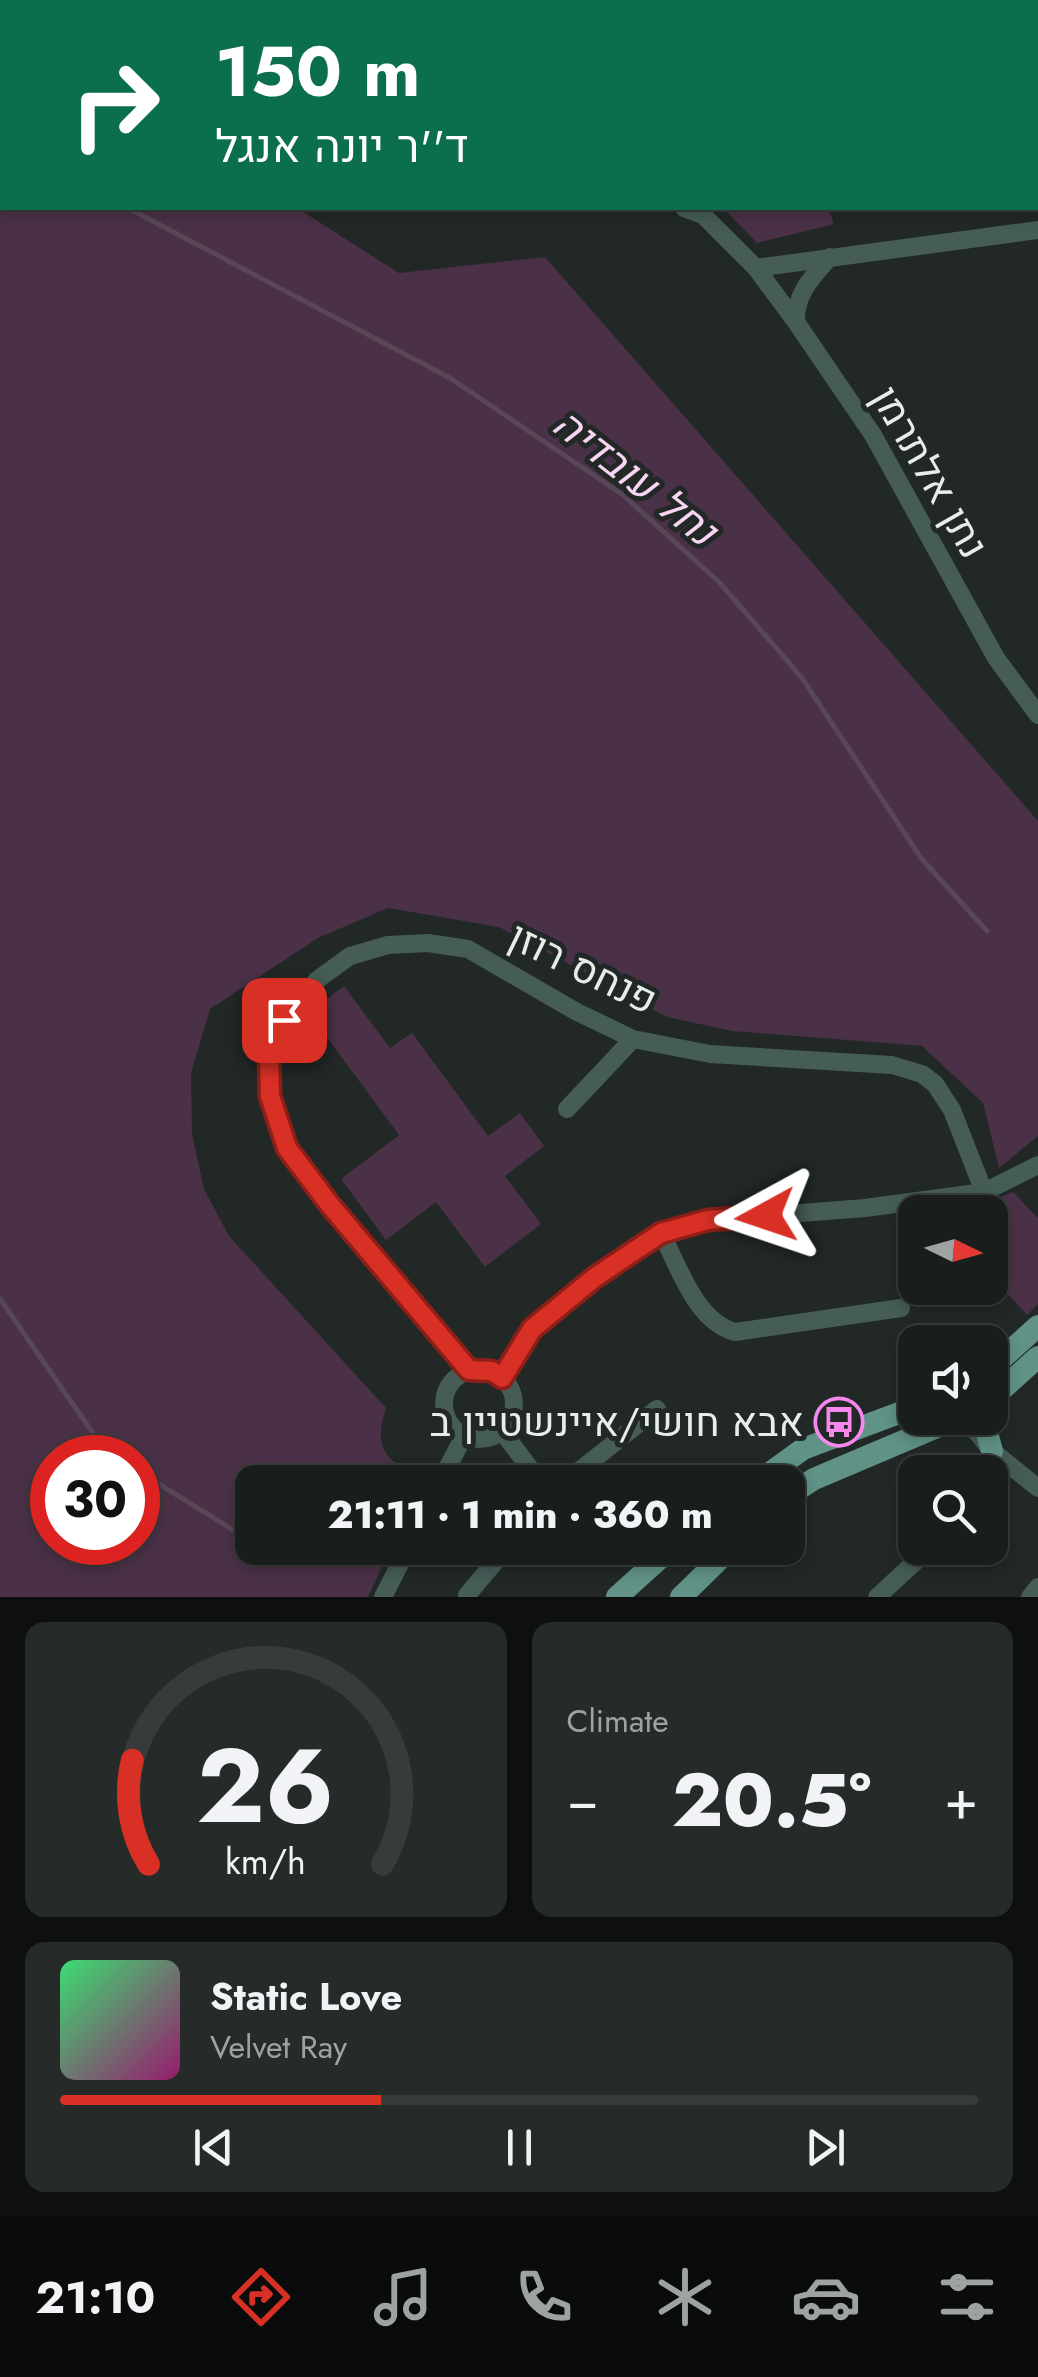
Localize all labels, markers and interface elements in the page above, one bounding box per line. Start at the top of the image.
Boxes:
text: 150 m [215,21,421,122]
icon: right [50,40,180,170]
text: ד''ר יונה אנגל [215,114,468,179]
street label: נתן אלתרמן [857,375,1003,569]
water label: נחל עובדיה [540,394,732,562]
street label: פנחס רוזן [499,907,667,1029]
pin [242,978,327,1063]
icon: arrive [257,993,312,1048]
position arrow [714,1164,818,1268]
north arrow [898,1195,1008,1305]
map controls [898,1195,1008,1565]
button: sound [898,1325,1008,1435]
place label: אבא חושי/איינשטיין ב [430,1393,804,1451]
bus stop icon: אבא חושי/איינשטיין ב [813,1396,865,1448]
speed limit sign: 30 [30,1435,160,1565]
button: search [898,1455,1008,1565]
text: 21:11 · 1 min · 360 m [327,1487,713,1542]
text: Climate [567,1698,669,1744]
text: 26 [197,1711,335,1861]
text: 20.5° [672,1746,871,1854]
text: − [567,1760,599,1840]
text: + [944,1760,978,1840]
text: km/h [225,1836,306,1887]
text: Static Love [210,1969,402,2024]
text: Velvet Ray [210,2024,347,2070]
icon: previous [186,2120,241,2175]
icon: pause [492,2120,547,2175]
icon: next [798,2120,853,2175]
icon: directions [226,2262,296,2332]
icon: music [368,2262,438,2332]
icon: phone [509,2262,579,2332]
icon: climate [650,2262,720,2332]
icon: car [791,2262,861,2332]
icon: filters [932,2262,1002,2332]
text: 21:10 [36,2265,155,2330]

